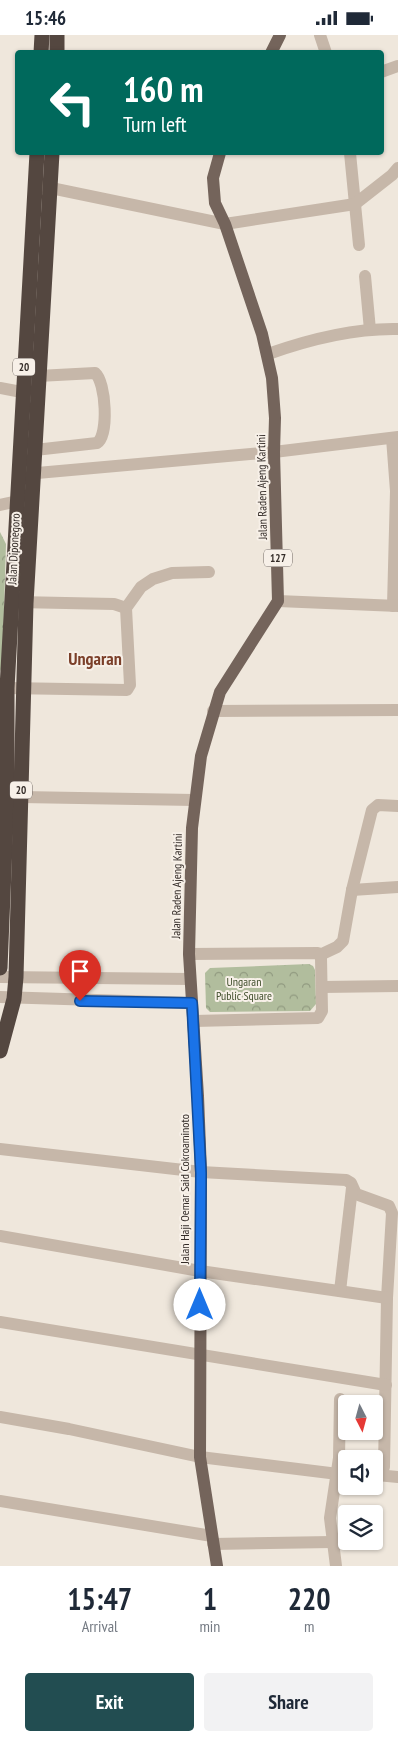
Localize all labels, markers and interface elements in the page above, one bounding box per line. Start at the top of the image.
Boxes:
text: 15:46 [25,6,66,30]
text: 160 m [123,66,204,112]
icon: left [40,70,105,135]
text: Turn left [123,110,187,138]
road number: 20 [13,359,35,376]
street label: Jalan Raden Ajeng Kartini [253,434,270,541]
street label: Jalan Diponegoro [4,513,23,586]
road number: 127 [264,549,292,567]
district label: Ungaran [68,647,122,670]
road number: 20 [10,781,32,799]
street label: Jalan Raden Ajeng Kartini [168,833,185,940]
pin [59,950,101,1001]
icon: arrive [66,957,94,985]
park label: Ungaran Public Square [216,974,272,1003]
street label: Jalan Haji Oemar Said Cokroaminoto [177,1114,192,1265]
position arrow [173,1278,225,1330]
north arrow [338,1395,382,1440]
map controls [338,1395,383,1550]
button: sound [338,1450,383,1495]
button: layers [338,1505,383,1550]
text: 15:47 [67,1579,132,1618]
text: 1 [203,1579,217,1618]
text: 220 [288,1579,331,1618]
text: Arrival [82,1616,118,1636]
text: min [199,1616,220,1636]
text: m [304,1616,314,1636]
button: Exit [25,1673,194,1731]
button: Share [204,1673,373,1731]

